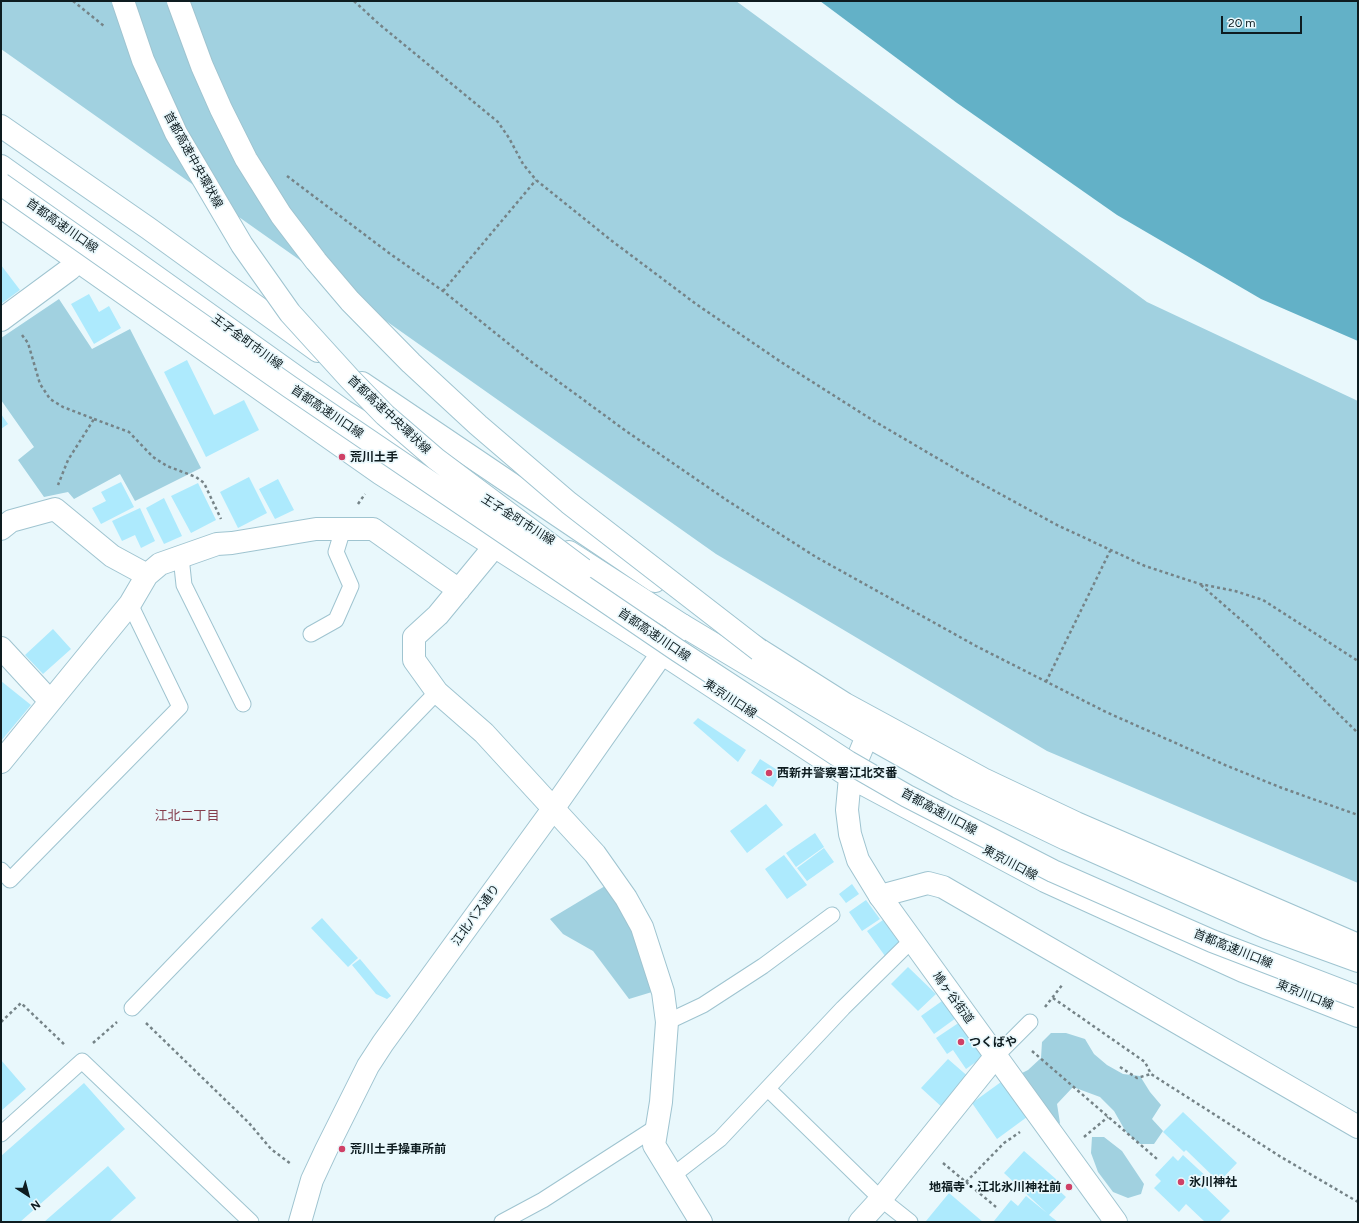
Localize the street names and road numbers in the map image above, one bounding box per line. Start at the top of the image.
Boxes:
street label: 首都高速中央環状線 [161,109,225,211]
street label: 首都高速川口線 [23,196,101,256]
street label: 王子金町市川線 [209,311,285,373]
street label: 首都高速中央環状線 [345,373,433,457]
street label: 首都高速川口線 [288,383,366,441]
street label: 王子金町市川線 [479,492,557,548]
street label: 首都高速川口線 [615,606,693,664]
street label: 東京川口線 [701,677,759,721]
street label: 首都高速川口線 [899,786,979,838]
street label: 東京川口線 [980,843,1040,883]
street label: 江北バス通り [449,882,503,948]
street label: 首都高速川口線 [1191,927,1275,971]
street label: 鳩ヶ谷街道 [930,969,976,1027]
street label: 東京川口線 [1274,977,1336,1013]

